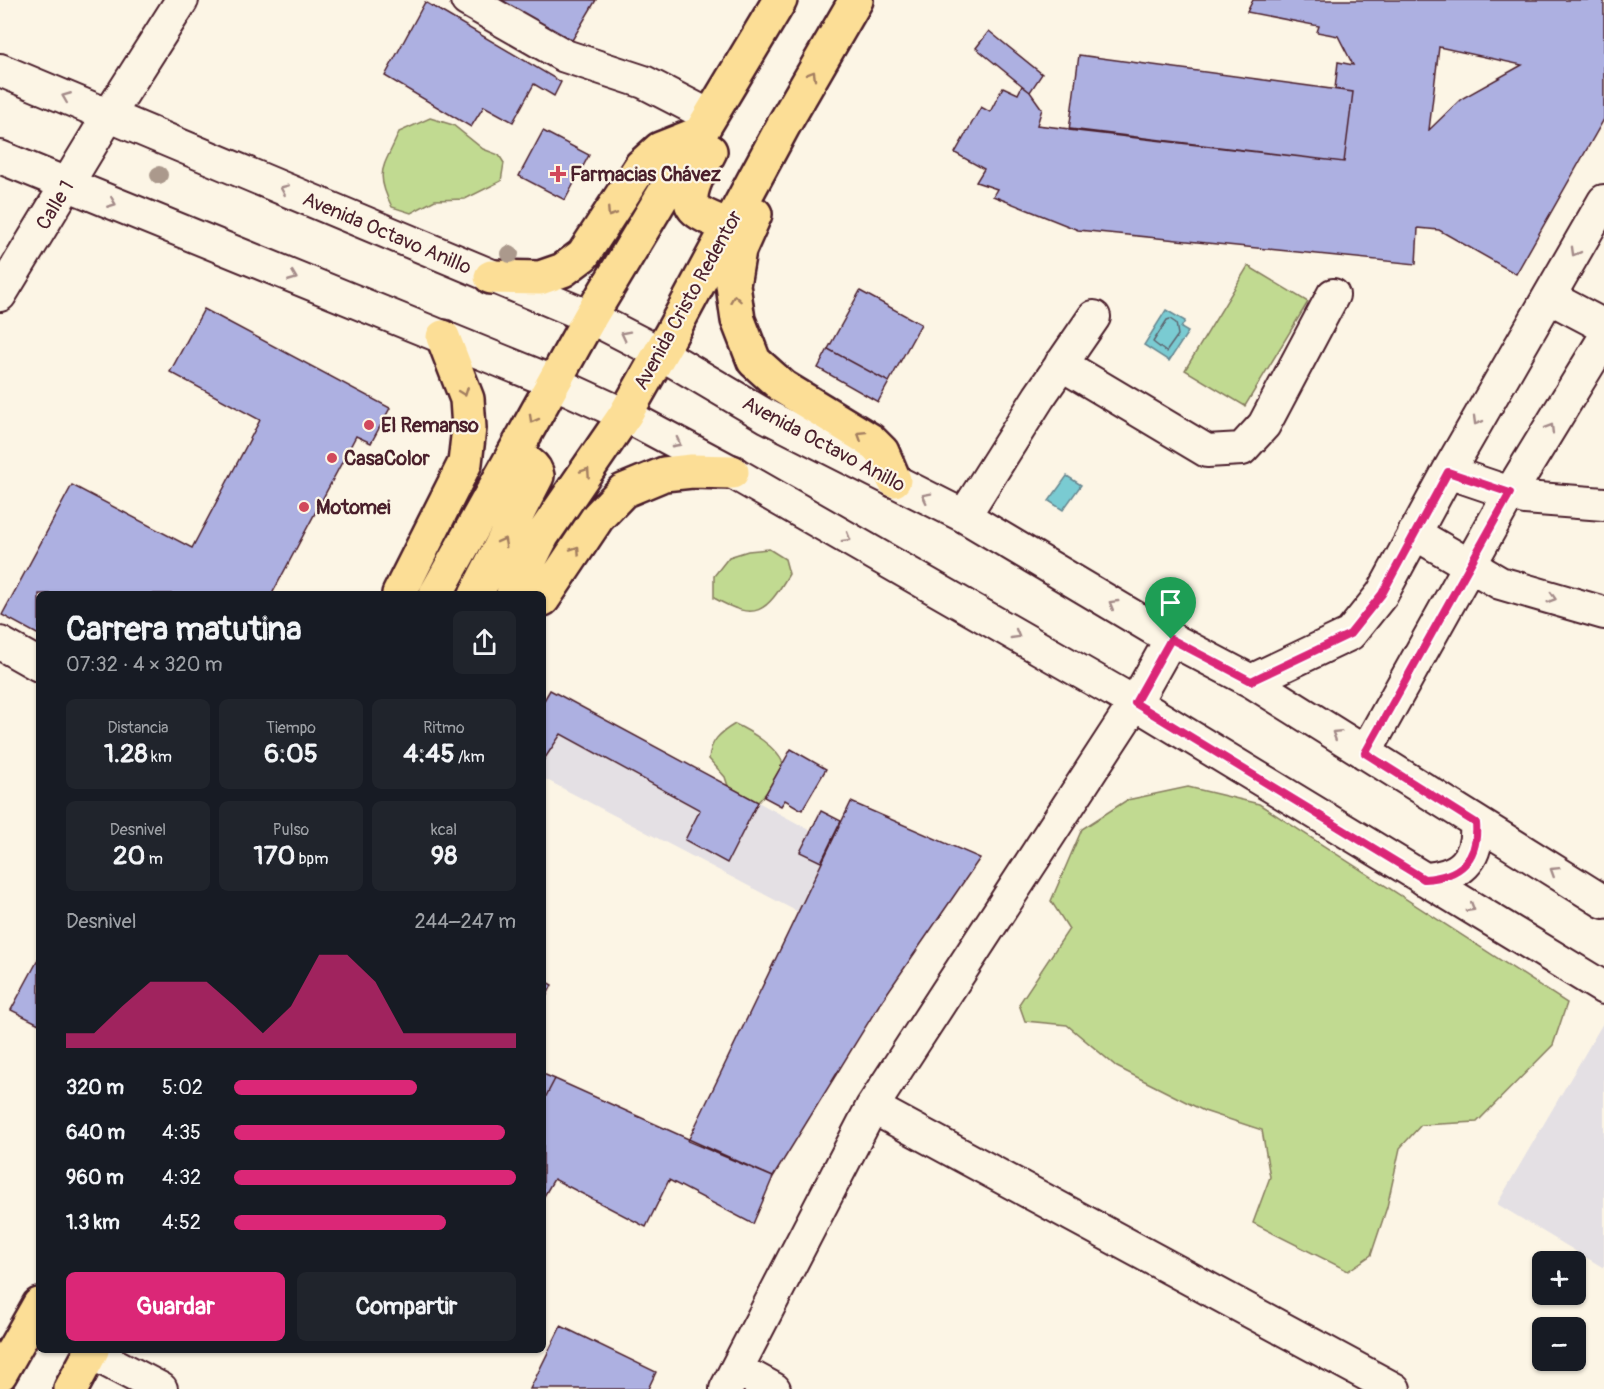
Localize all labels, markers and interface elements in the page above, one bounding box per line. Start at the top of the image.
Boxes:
one-way arrow [805,71,816,81]
one-way arrow [61,92,72,104]
place label: Farmacias Chávez [570,162,722,187]
marker: Farmacias Chávez [551,167,565,181]
street label: Calle 1 [31,176,79,234]
one-way arrow [279,184,290,196]
street label: Avenida Octavo Anillo [299,186,475,280]
one-way arrow [106,196,117,208]
one-way arrow [607,206,618,217]
street label: Avenida Cristo Redentor [628,206,748,394]
one-way arrow [1570,246,1582,256]
one-way arrow [287,269,298,282]
one-way arrow [729,295,741,304]
one-way arrow [621,331,631,342]
one-way arrow [456,386,469,397]
street label: Avenida Octavo Anillo [738,390,910,498]
place label: El Remanso [381,413,479,438]
one-way arrow [529,413,540,424]
one-way arrow [1473,414,1485,425]
marker: El Remanso [362,418,376,432]
one-way arrow [1542,424,1554,434]
one-way arrow [857,430,867,442]
one-way arrow [670,436,681,447]
place label: CasaColor [344,446,430,471]
marker: CasaColor [325,451,339,465]
one-way arrow [579,468,590,479]
one-way arrow [921,492,932,504]
place label: Motomei [316,495,391,520]
marker: Motomei [297,500,311,514]
one-way arrow [840,531,851,542]
one-way arrow [496,537,508,548]
one-way arrow [568,546,579,557]
pin [1145,577,1196,639]
icon: arrive [1154,586,1187,619]
one-way arrow [1546,591,1557,603]
one-way arrow [1109,600,1119,612]
text: Carrera matutina [66,609,302,650]
button: share [453,611,516,674]
one-way arrow [1010,628,1020,639]
text: 07:32 · 4 × 320 m [66,652,222,677]
text: Distancia [108,718,168,738]
text: Tiempo [266,718,316,738]
text: Ritmo [423,718,465,738]
one-way arrow [1332,730,1342,742]
text: 1.28 [104,738,148,770]
text: 6:05 [264,738,318,770]
text: 4:45 [403,738,455,770]
text: km [148,747,172,767]
text: /km [455,747,485,767]
text: Desnivel [110,820,166,840]
text: Pulso [273,820,309,840]
text: kcal [431,820,457,840]
text: 20 [113,840,145,872]
text: 170 [254,840,295,872]
text: 98 [431,840,457,872]
text: m [145,849,163,869]
text: bpm [295,849,328,869]
one-way arrow [1550,868,1561,879]
one-way arrow [1465,900,1475,912]
text: Desnivel [66,909,136,934]
text: 244–247 m [414,909,516,934]
text: 320 m [66,1075,124,1100]
text: 5:02 [162,1075,203,1100]
text: 640 m [66,1120,125,1145]
text: 4:35 [162,1120,201,1145]
text: 960 m [66,1165,124,1190]
text: 4:32 [162,1165,201,1190]
text: 1.3 km [66,1210,120,1235]
text: 4:52 [162,1210,201,1235]
map controls [1532,1251,1586,1371]
button: + [1532,1251,1586,1305]
button: Guardar [66,1272,285,1341]
button: Compartir [297,1272,516,1341]
button: − [1532,1317,1586,1371]

